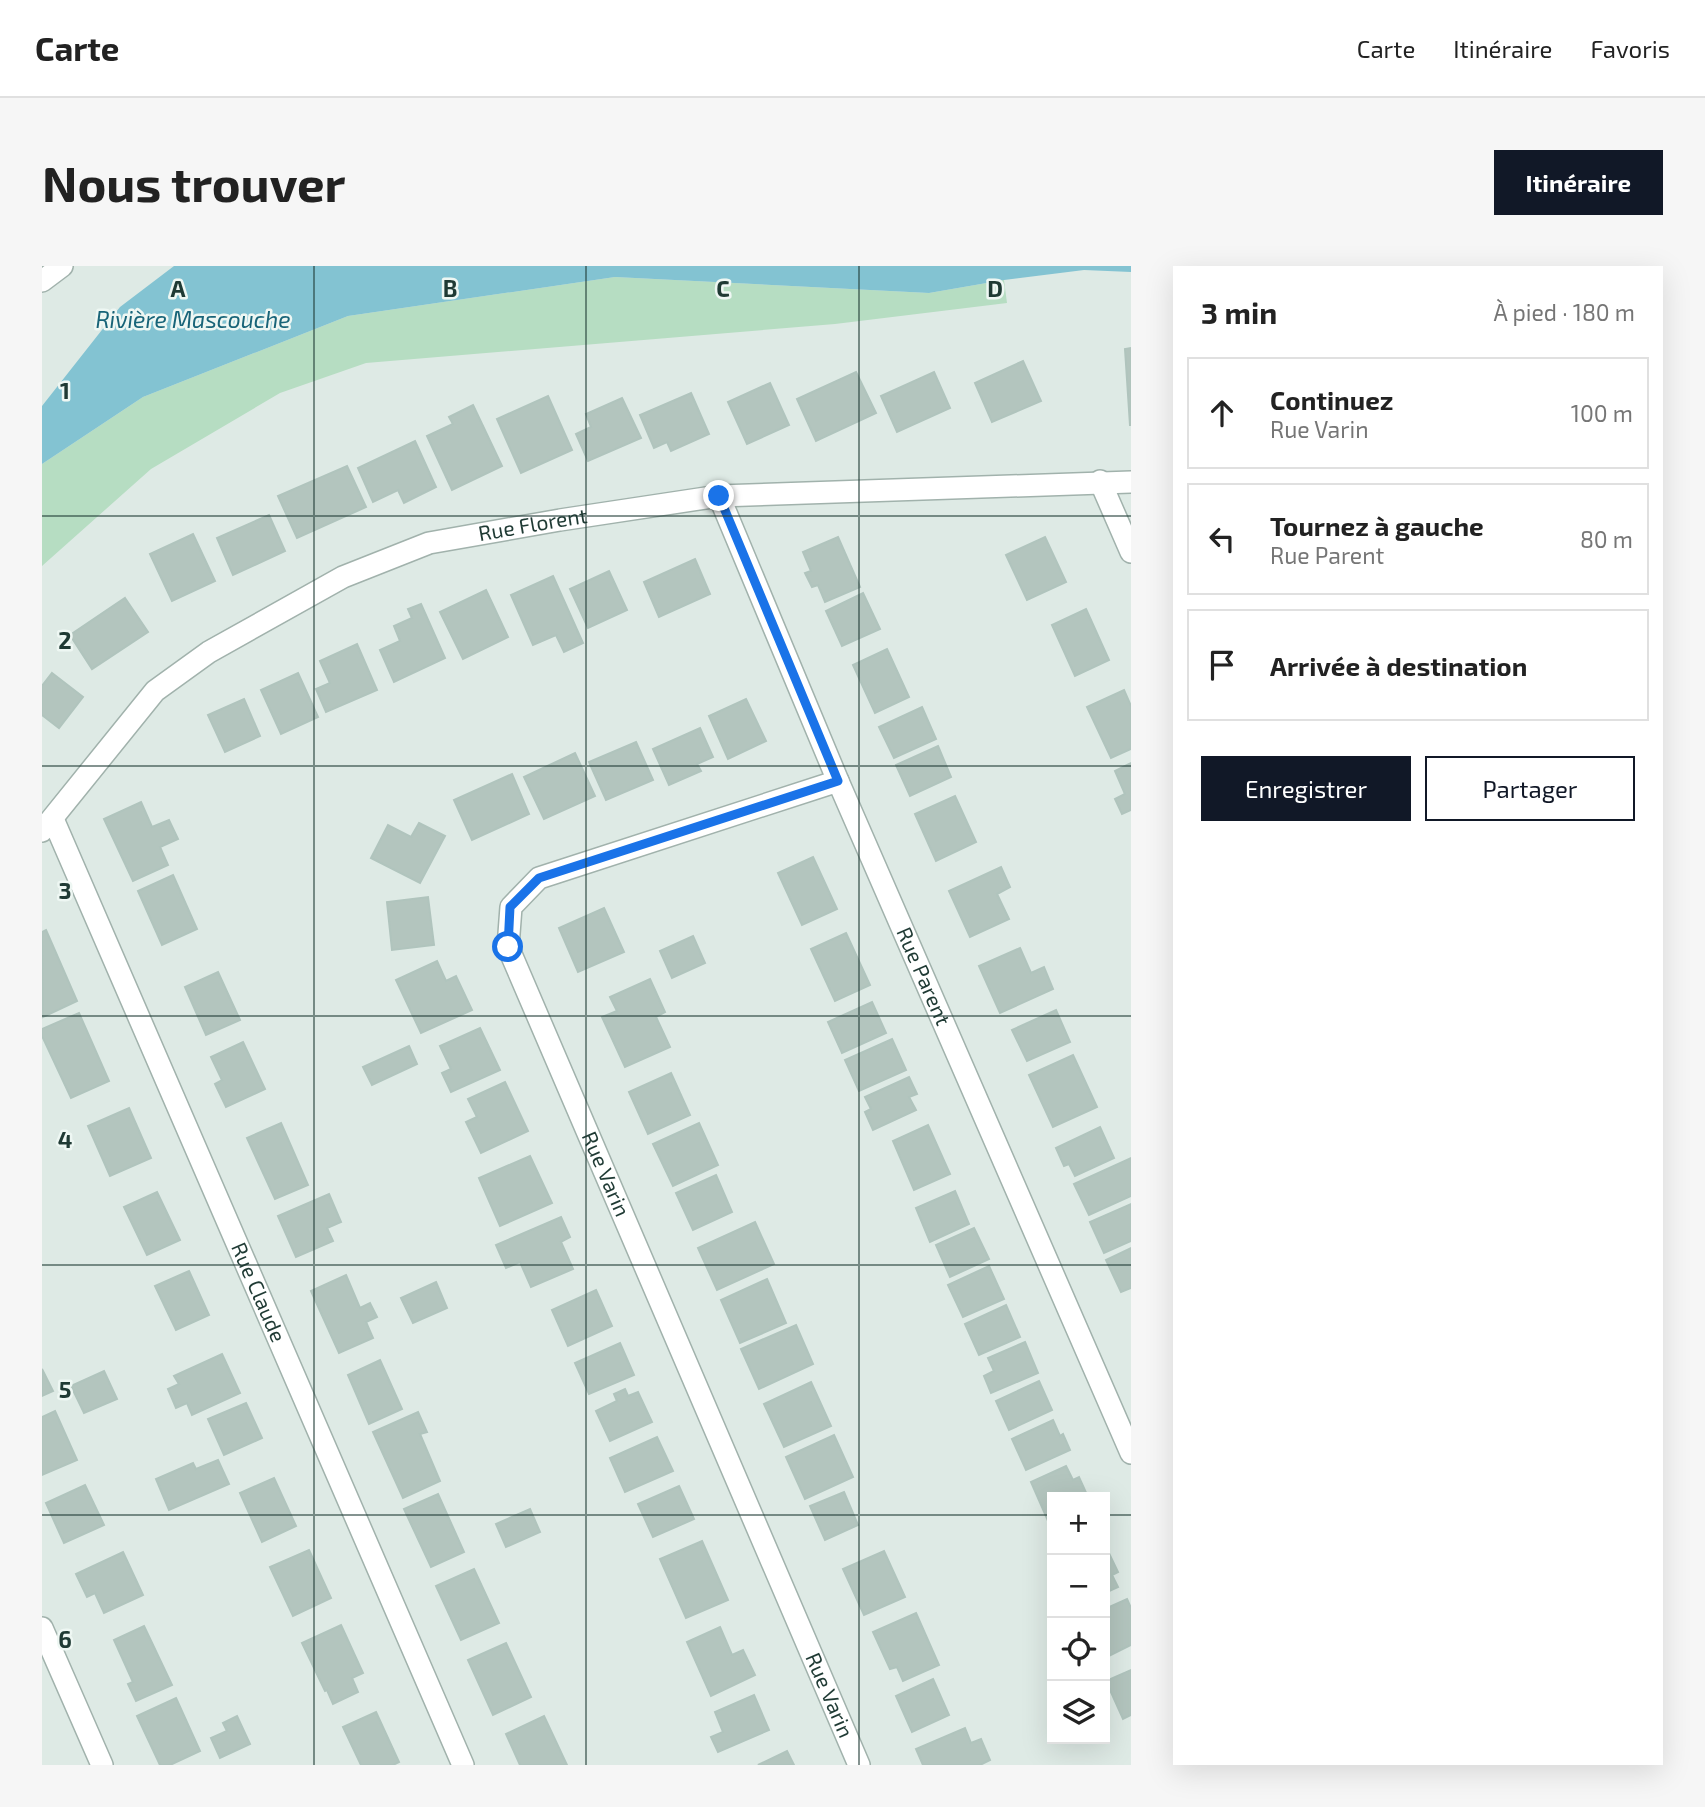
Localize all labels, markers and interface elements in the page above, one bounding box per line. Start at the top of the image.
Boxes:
text: Carte [35,28,119,68]
text: Carte [1357,34,1415,63]
text: Itinéraire [1453,34,1552,63]
text: Favoris [1590,34,1670,63]
button: Itinéraire [1494,150,1663,215]
text: Nous trouver [42,153,346,212]
text: A [170,274,186,302]
text: B [443,274,457,302]
text: C [716,274,730,302]
text: D [987,274,1003,302]
text: 3 min [1201,294,1277,330]
text: À pied · 180 m [1494,298,1635,326]
water label: Rivière Mascouche [95,305,291,333]
text: 1 [60,376,70,404]
text: Continuez [1270,384,1393,415]
icon: ahead [1203,394,1241,432]
text: 100 m [1571,399,1633,427]
text: Rue Varin [1270,415,1369,443]
route end [703,480,734,511]
street label: Rue Florent [476,502,589,545]
text: Tournez à gauche [1270,510,1484,541]
icon: left [1203,520,1241,558]
text: 80 m [1580,525,1633,553]
text: Rue Parent [1270,541,1384,569]
text: 2 [58,626,72,654]
icon: arrive [1203,646,1241,684]
text: Arrivée à destination [1270,650,1527,681]
button: Enregistrer [1201,756,1411,821]
button: Partager [1425,756,1635,821]
text: 3 [58,876,72,904]
street label: Rue Parent [892,923,957,1029]
route start [492,931,523,962]
text: 4 [58,1125,72,1153]
street label: Rue Varin [578,1127,636,1220]
street label: Rue Claude [227,1238,292,1345]
text: 5 [59,1375,71,1403]
map controls [1047,1492,1110,1744]
button: + [1047,1492,1110,1555]
button: − [1047,1555,1110,1618]
button: locate [1047,1618,1110,1681]
text: 6 [58,1625,72,1653]
street label: Rue Varin [801,1648,860,1741]
button: layers [1047,1681,1110,1744]

